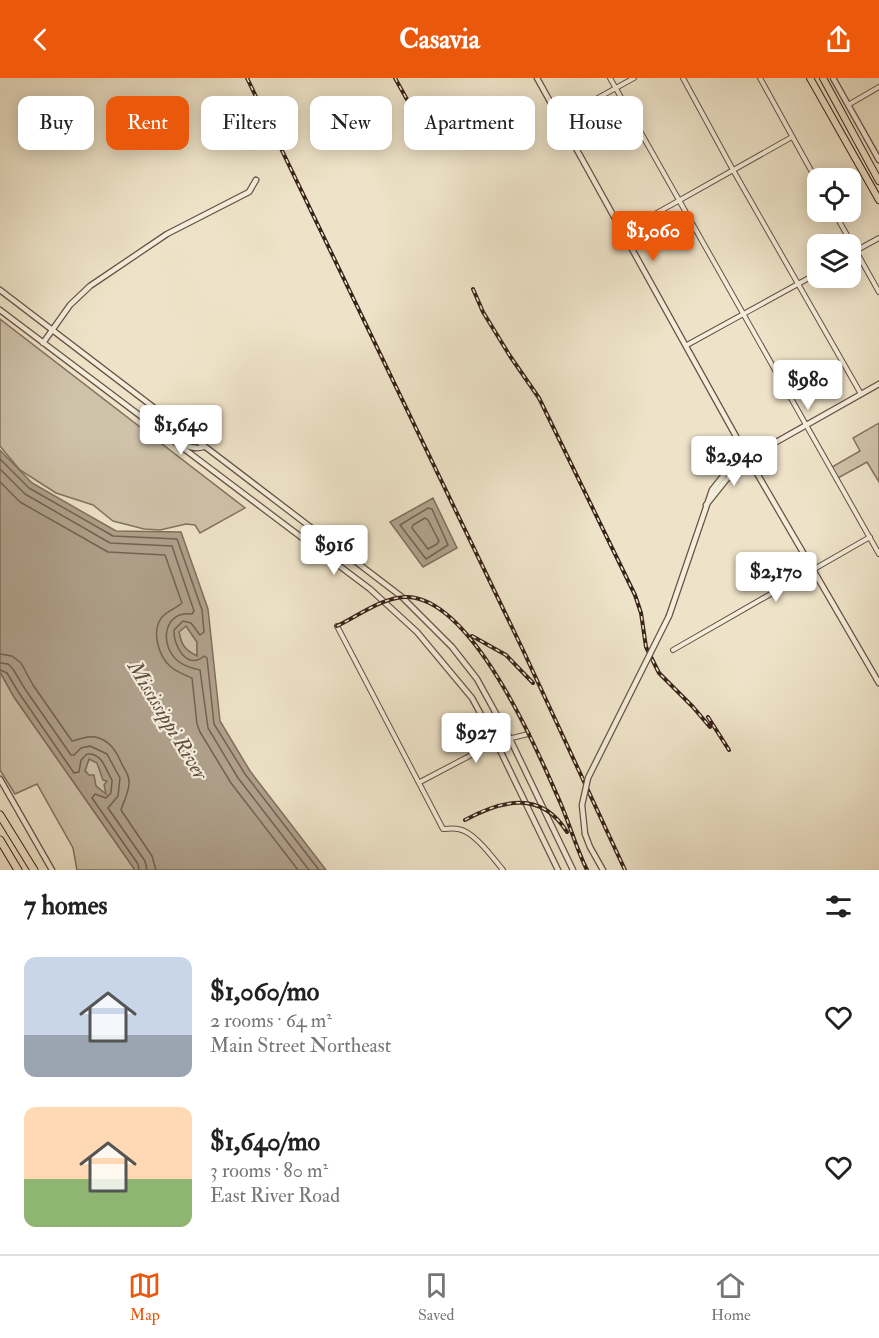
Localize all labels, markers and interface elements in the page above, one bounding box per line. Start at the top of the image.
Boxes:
icon: back [24,23,57,56]
text: Casavia [399,23,480,56]
icon: share [822,23,855,56]
chip: Buy [18,96,94,150]
chip: Rent [106,96,189,150]
chip: Filters [201,96,298,150]
chip: New [310,96,392,150]
chip: Apartment [404,96,535,150]
chip: House [547,96,643,150]
map controls [807,168,861,288]
button: locate [807,168,861,222]
pin: $1,060 [604,211,702,262]
text: $1,060 [626,218,680,243]
button: layers [807,234,861,288]
pin: $980 [772,360,844,411]
text: $980 [787,367,829,392]
pin: $1,640 [132,405,230,456]
text: $1,640 [154,412,208,437]
pin: $2,940 [685,436,783,487]
text: $2,940 [705,443,763,468]
pin: $916 [298,525,370,576]
text: $916 [315,532,353,557]
pin: $2,170 [727,552,825,603]
text: $2,170 [750,559,802,584]
water label: Mississippi River [120,654,214,786]
pin: $927 [440,713,512,764]
text: $927 [456,720,496,745]
text: 7 homes [24,890,107,922]
icon: filters [822,890,855,923]
text: $1,060/mo [210,976,319,1008]
icon: home [72,981,144,1053]
icon: heart [822,1001,855,1034]
text: 2 rooms · 64 m² [210,1008,332,1033]
text: Main Street Northeast [210,1033,391,1058]
text: $1,640/mo [210,1126,320,1158]
icon: home [72,1131,144,1203]
icon: heart [822,1151,855,1184]
text: 3 rooms · 80 m² [210,1158,328,1183]
text: East River Road [210,1183,340,1208]
tab: Map [128,1269,161,1325]
tab: Saved [418,1269,454,1325]
tab: Home [711,1269,751,1325]

